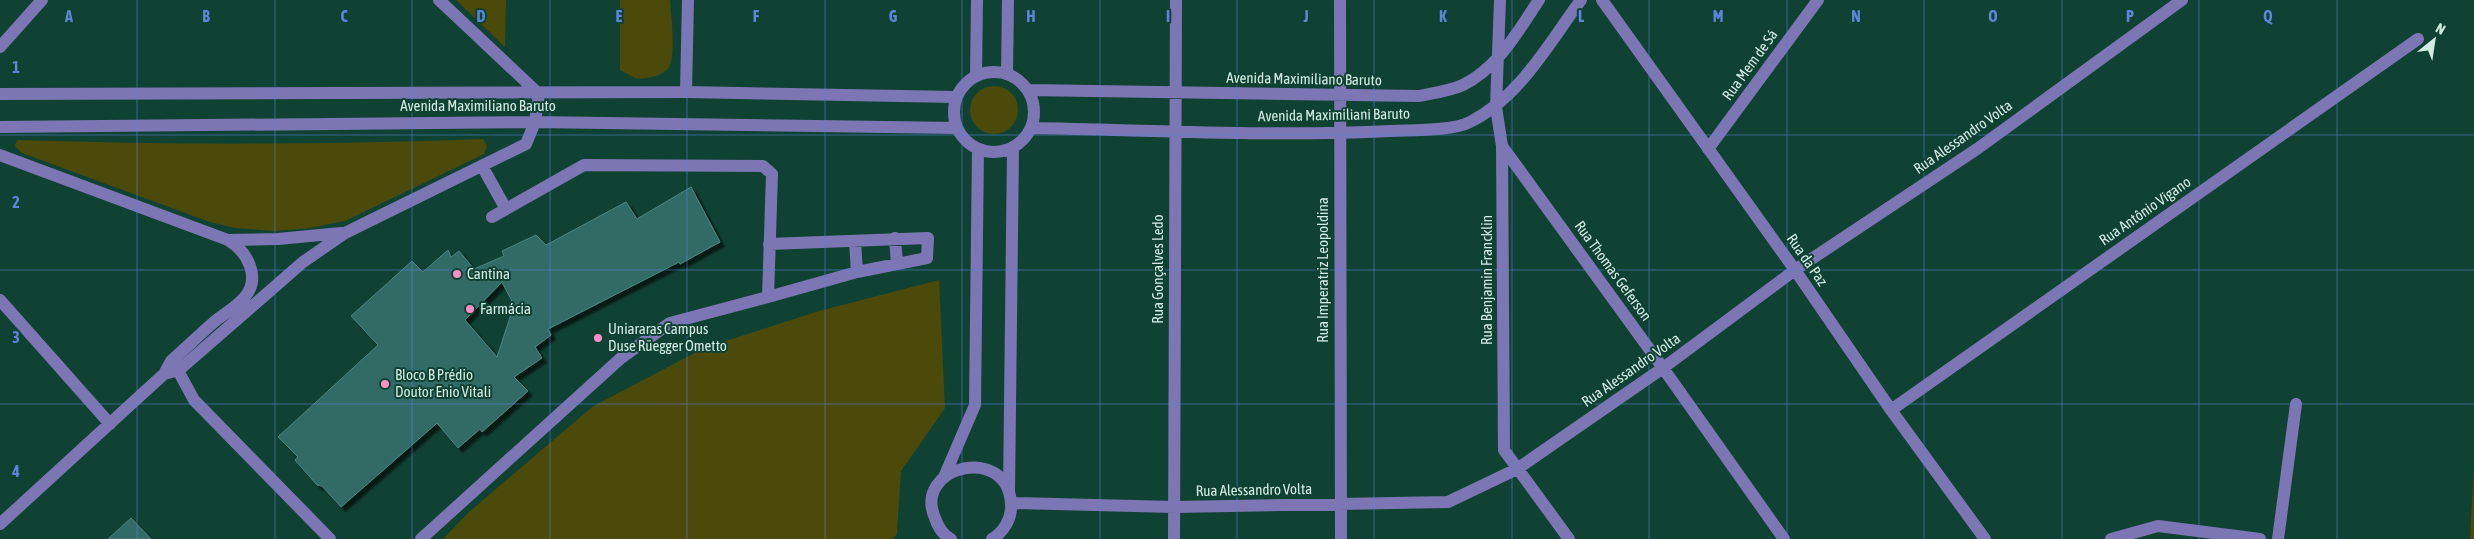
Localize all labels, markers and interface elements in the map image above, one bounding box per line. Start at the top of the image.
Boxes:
text: A [64,7,73,25]
text: B [202,7,210,25]
text: C [340,7,348,25]
text: D [477,7,486,25]
text: E [616,7,623,25]
text: F [753,7,760,25]
text: G [889,7,898,25]
text: H [1026,7,1036,25]
text: I [1166,7,1170,25]
text: J [1302,7,1309,25]
text: K [1439,7,1447,25]
text: L [1578,7,1585,25]
text: M [1713,7,1723,25]
text: N [1851,7,1861,25]
text: O [1988,7,1998,25]
text: P [2126,7,2134,25]
text: Q [2263,7,2273,25]
north arrow [2409,15,2459,65]
text: N [2433,20,2448,38]
street label: Rua Mem de Sá [1718,26,1781,103]
text: 1 [12,58,20,76]
street label: Avenida Maximiliano Baruto [1226,69,1382,88]
street label: Rua Alessandro Volta [1910,96,2015,177]
street label: Avenida Maximiliano Baruto [400,97,556,114]
street label: Avenida Maximiliani Baruto [1258,105,1410,124]
street label: Rua Antônio Vigano [2096,173,2194,248]
text: 2 [12,193,20,211]
street label: Rua Imperatriz Leopoldina [1314,197,1331,343]
street label: Rua Gonçalves Ledo [1149,214,1166,324]
street label: Rua Benjamin Francklin [1478,215,1495,345]
street label: Rua Thomas Geferson [1571,217,1655,324]
street label: Rua da Paz [1783,231,1832,289]
place label: Cantina [467,265,510,282]
marker: Cantina [451,268,463,280]
place label: Farmácia [480,300,531,317]
marker: Farmácia [464,303,476,315]
place label: Uniararas Campus Duse Rüegger Ometto [608,320,727,354]
text: 3 [12,328,20,346]
street label: Rua Alessandro Volta [1578,329,1683,410]
marker: Uniararas Campus Duse Rüegger Ometto [592,332,604,344]
place label: Bloco B Prédio Doutor Enio Vitali [395,366,491,400]
marker: Bloco B Prédio Doutor Enio Vitali [379,378,391,390]
text: 4 [11,462,20,480]
street label: Rua Alessandro Volta [1196,480,1312,499]

